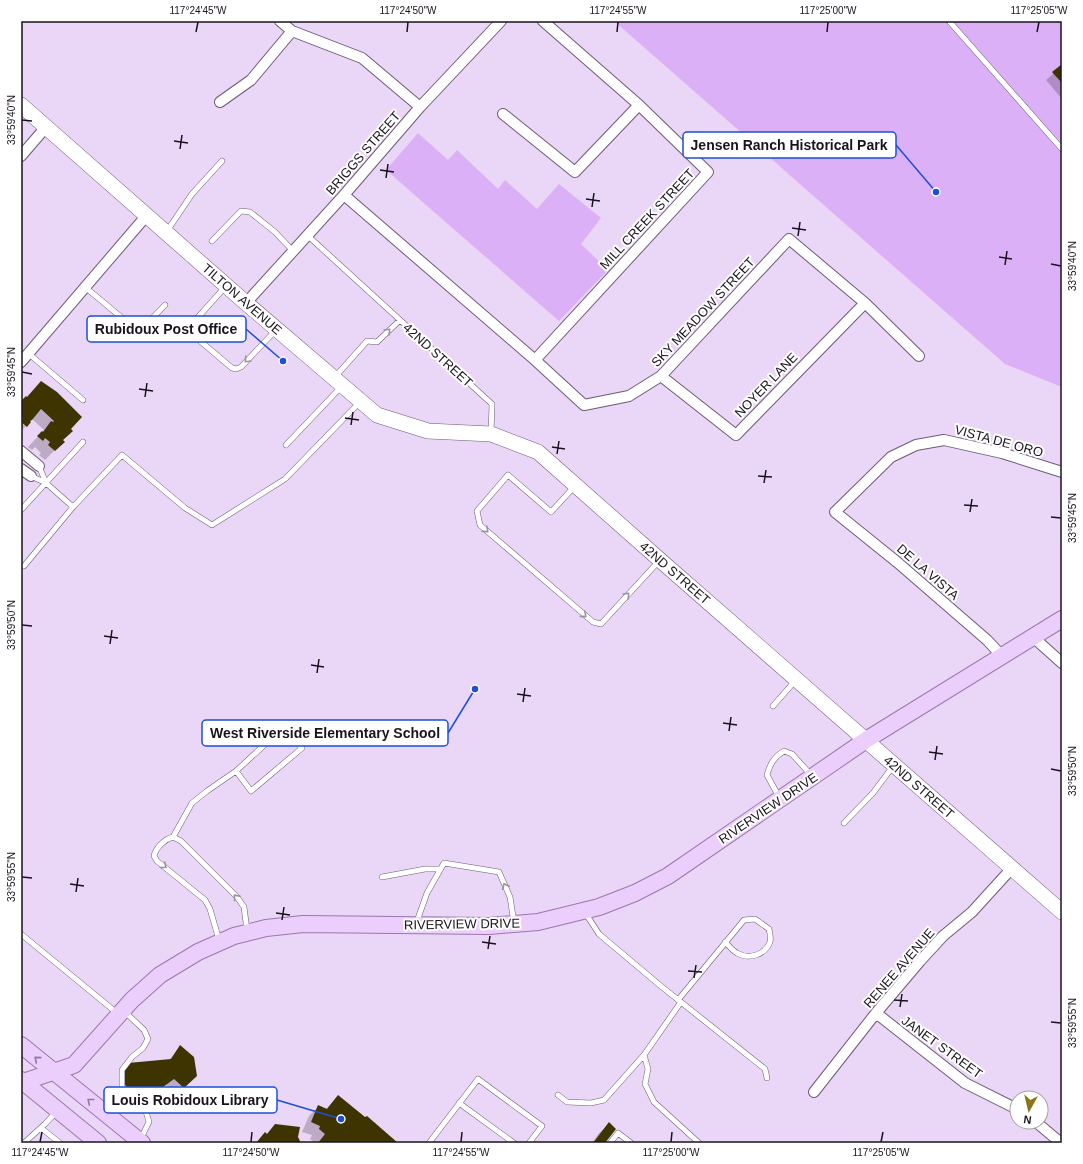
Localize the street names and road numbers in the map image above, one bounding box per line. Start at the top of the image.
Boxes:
street label: BRIGGS STREET [323,108,403,198]
street label: MILL CREEK STREET [597,166,697,272]
street label: SKY MEADOW STREET [648,254,758,370]
street label: TILTON AVENUE [199,260,285,338]
street label: 42ND STREET [400,320,476,390]
street label: NOYER LANE [731,349,801,420]
street label: VISTA DE ORO [953,422,1045,460]
street label: 42ND STREET [637,538,713,608]
street label: DE LA VISTA [894,541,962,603]
street label: 42ND STREET [881,752,957,822]
street label: RIVERVIEW DRIVE [716,769,821,847]
street label: RIVERVIEW DRIVE [404,915,520,933]
street label: RENEE AVENUE [860,925,938,1011]
street label: JANET STREET [899,1013,985,1081]

